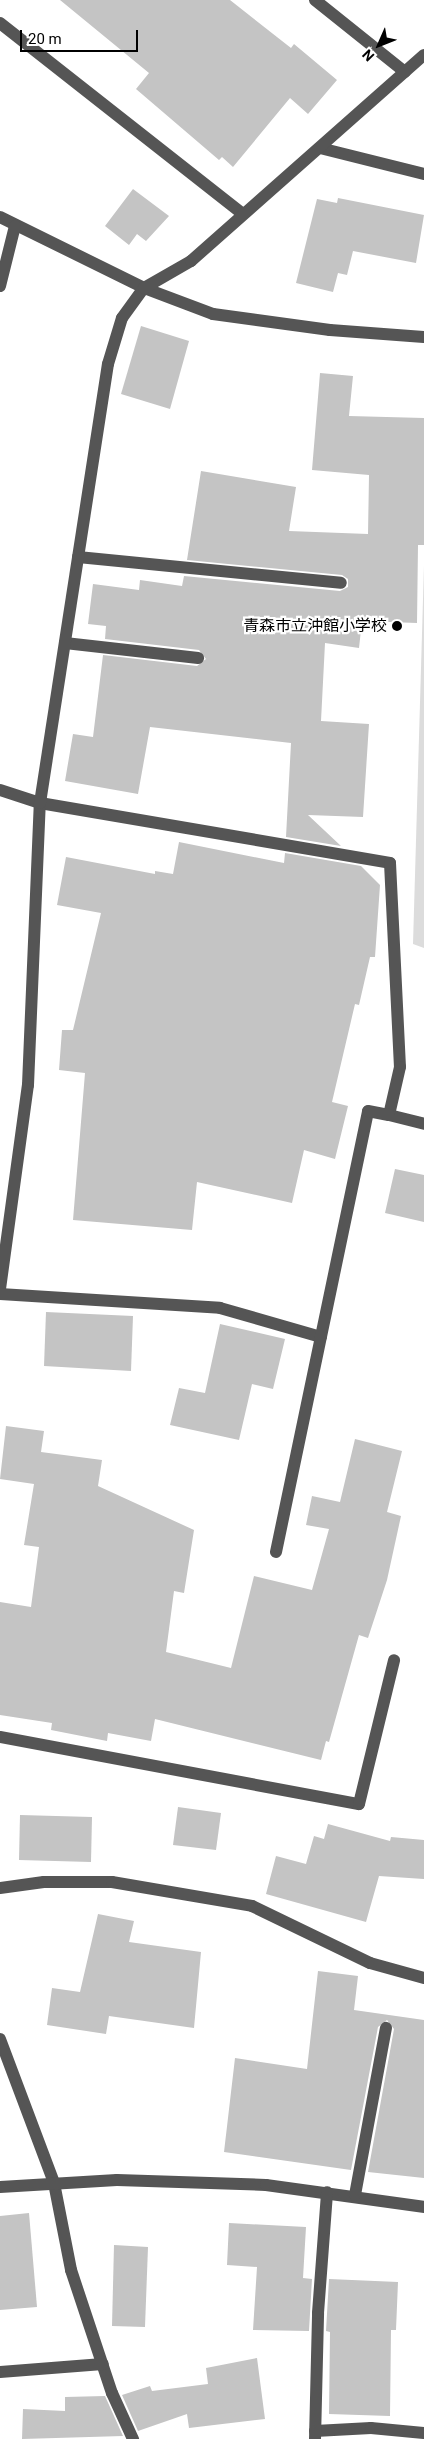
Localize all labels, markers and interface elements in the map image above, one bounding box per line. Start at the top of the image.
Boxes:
scale bar [22,20,140,52]
north arrow [354,20,404,70]
text: 20 m [28,30,62,48]
text: N [359,46,377,65]
place label: 青森市立沖館小学校 [243,616,387,636]
marker: 青森市立沖館小学校 [391,620,403,632]

